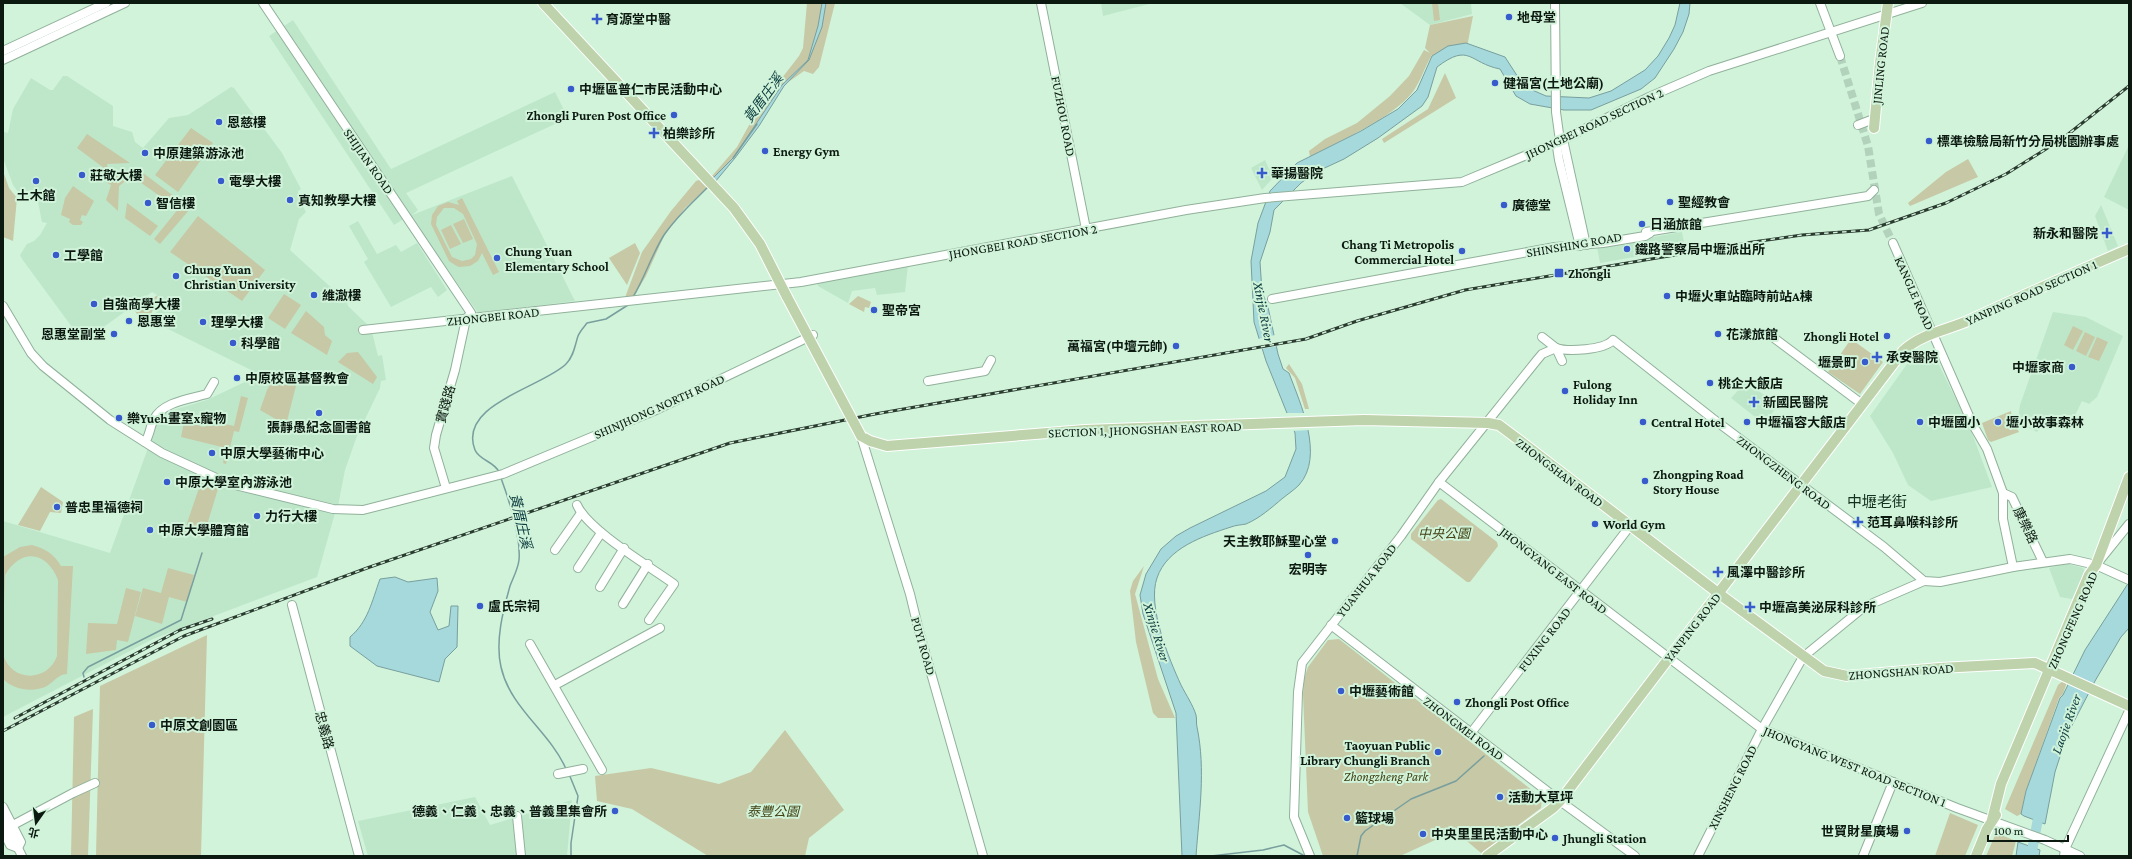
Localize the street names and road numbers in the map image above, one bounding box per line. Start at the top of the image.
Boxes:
street label: JINLING ROAD [1869,26,1892,106]
street label: FUZHOU ROAD [1048,75,1079,157]
street label: JHONGBEI ROAD SECTION 2 [1522,85,1666,162]
street label: SHIJIAN ROAD [340,126,397,197]
street label: JHONGBEI ROAD SECTION 2 [947,221,1098,262]
street label: SHINSHING ROAD [1525,229,1623,260]
street label: KANGLE ROAD [1892,254,1937,332]
street label: YANPING ROAD SECTION 1 [1963,257,2099,328]
street label: ZHONGBEI ROAD [446,304,540,329]
street label: SHINJHONG NORTH ROAD [592,371,727,442]
street label: 實踐路 [433,383,458,425]
street label: SECTION 1, JHONGSHAN EAST ROAD [1048,419,1242,440]
street label: ZHONGZHENG ROAD [1734,432,1834,513]
street label: ZHONGSHAN ROAD [1513,435,1606,510]
street label: 康樂路 [2010,504,2041,546]
street label: JHONGYANG EAST ROAD [1496,523,1611,617]
street label: YUANHUA ROAD [1333,540,1400,620]
street label: ZHONGFENG ROAD [2044,569,2101,671]
street label: YANPING ROAD [1661,590,1724,665]
street label: FUXING ROAD [1515,604,1574,674]
street label: PUYI ROAD [908,615,939,677]
street label: ZHONGSHAN ROAD [1848,660,1954,683]
street label: ZHONGMEI ROAD [1421,693,1507,764]
street label: 忠義路 [312,709,337,751]
street label: JHONGYANG WEST ROAD SECTION 1 [1761,723,1948,810]
street label: XINSHENG ROAD [1705,743,1760,832]

